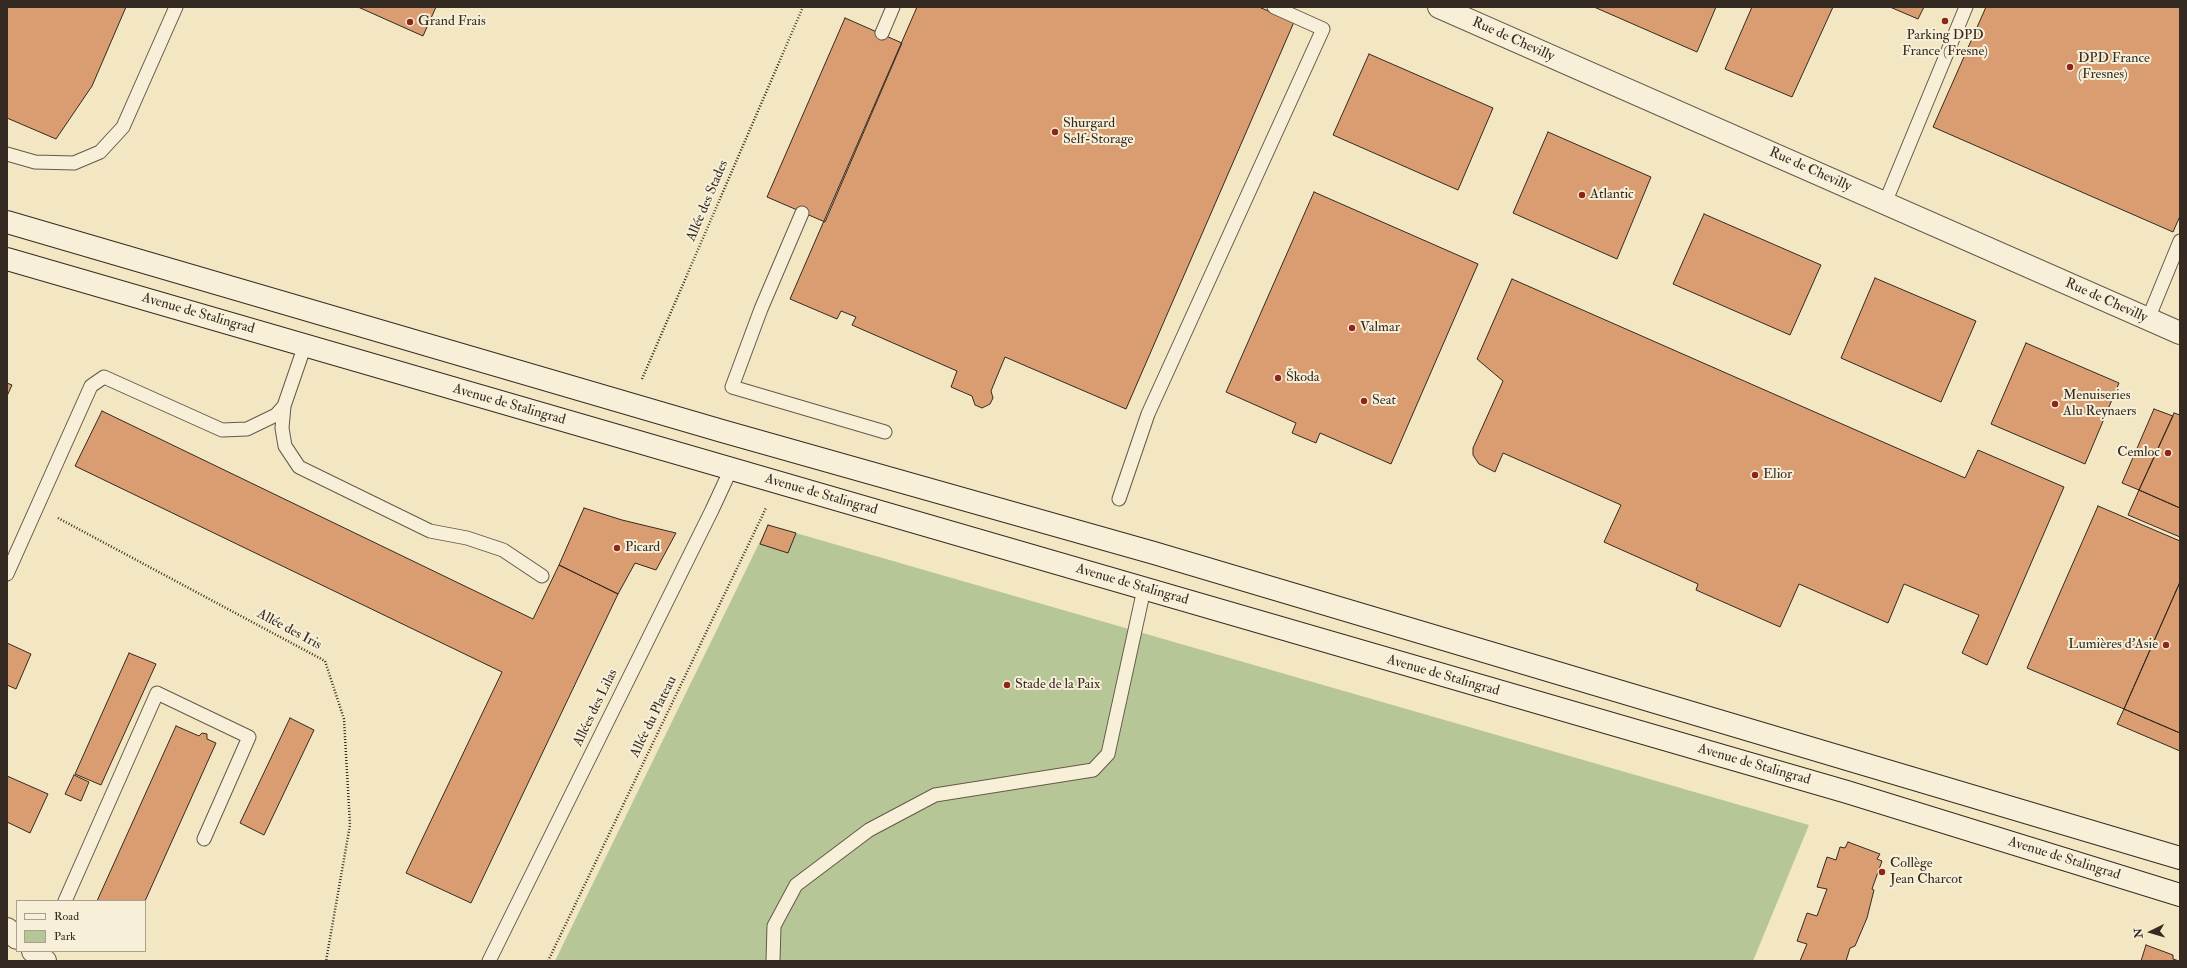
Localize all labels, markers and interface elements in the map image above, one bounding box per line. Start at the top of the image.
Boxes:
place label: Grand Frais [418,14,486,30]
street label: Rue de Chevilly [1469,14,1557,66]
marker: Parking DPD France (Fresne) [1940,16,1950,26]
marker: Grand Frais [405,17,415,27]
place label: Parking DPD France (Fresne) [1902,28,1988,60]
place label: DPD France (Fresnes) [2078,51,2150,84]
marker: DPD France (Fresnes) [2065,62,2075,72]
place label: Shurgard Self-Storage [1063,116,1133,148]
marker: Shurgard Self-Storage [1050,127,1060,137]
street label: Rue de Chevilly [1766,144,1854,196]
street label: Allée des Stades [683,158,733,244]
place label: Atlantic [1590,187,1634,203]
marker: Atlantic [1577,190,1587,200]
street label: Rue de Chevilly [2062,275,2150,327]
street label: Avenue de Stalingrad [140,290,256,338]
place label: Valmar [1360,320,1400,336]
marker: Valmar [1347,323,1357,333]
place label: Škoda [1286,370,1320,386]
marker: Škoda [1273,373,1283,383]
street label: Avenue de Stalingrad [451,381,567,429]
place label: Menuiseries Alu Reynaers [2063,388,2136,420]
place label: Seat [1372,393,1396,409]
marker: Seat [1359,396,1369,406]
marker: Menuiseries Alu Reynaers [2050,399,2060,409]
place label: Cemloc [2117,445,2160,461]
marker: Cemloc [2163,448,2173,458]
place label: Elior [1763,467,1792,483]
marker: Elior [1750,470,1760,480]
street label: Avenue de Stalingrad [763,471,879,519]
place label: Picard [625,540,660,556]
marker: Picard [612,543,622,553]
street label: Avenue de Stalingrad [1074,561,1190,609]
street label: Allée des Iris [254,606,324,654]
place label: Lumières d'Asie [2068,637,2158,653]
marker: Lumières d'Asie [2161,640,2171,650]
street label: Avenue de Stalingrad [1385,652,1501,700]
street label: Allées des Lilas [570,667,622,749]
street label: Allée du Plateau [627,673,681,761]
place label: Stade de la Paix [1015,677,1100,693]
marker: Stade de la Paix [1002,680,1012,690]
street label: Avenue de Stalingrad [1696,741,1812,789]
street label: Avenue de Stalingrad [2006,834,2122,884]
place label: Collège Jean Charcot [1890,856,1963,888]
marker: Collège Jean Charcot [1877,867,1887,877]
legend [16,900,146,952]
text: Road [54,909,79,924]
north arrow [2131,912,2171,952]
text: N [2132,928,2145,939]
text: Park [54,929,76,944]

